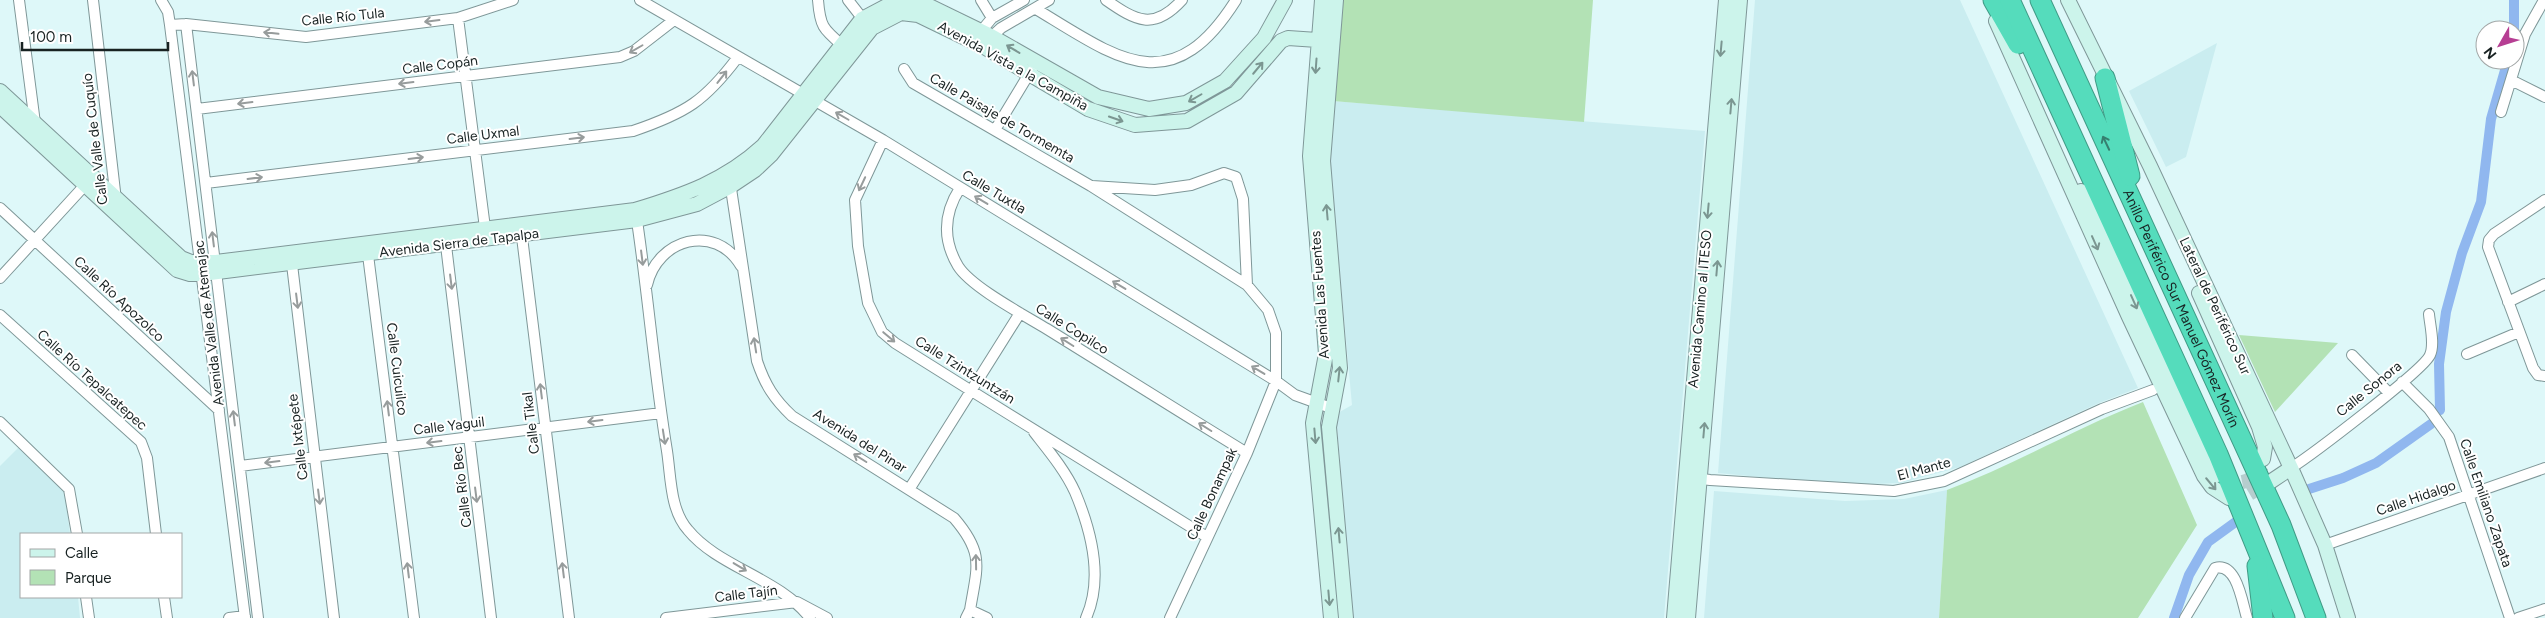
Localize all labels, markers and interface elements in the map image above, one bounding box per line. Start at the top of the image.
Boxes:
street label: Calle Río Tula [301,4,385,30]
one-way arrow [425,16,441,26]
street label: Avenida Vista a la Campiña [935,18,1091,114]
scale bar [22,20,169,52]
north arrow [2475,20,2525,70]
text: 100 m [30,28,72,46]
one-way arrow [263,28,279,38]
one-way arrow [1717,40,1726,56]
text: N [2480,43,2500,62]
one-way arrow [1007,44,1021,54]
one-way arrow [629,45,643,55]
street label: Calle Copán [401,52,479,78]
one-way arrow [1312,58,1321,74]
one-way arrow [1252,62,1263,75]
one-way arrow [188,70,198,86]
street label: Calle Paisaje de Tormemta [927,70,1077,166]
one-way arrow [717,71,728,84]
street label: Calle Valle de Cuquío [78,72,112,206]
one-way arrow [399,78,415,88]
one-way arrow [1188,94,1202,104]
one-way arrow [238,98,254,108]
one-way arrow [1726,99,1736,115]
one-way arrow [835,110,849,120]
one-way arrow [1107,114,1123,124]
street label: Calle Uxmal [446,122,520,148]
one-way arrow [569,133,585,143]
one-way arrow [2100,136,2110,151]
one-way arrow [408,152,424,162]
street label: Calle Tuxtla [959,166,1029,218]
one-way arrow [246,172,262,182]
one-way arrow [857,176,867,191]
street label: Anillo Periférico Sur Manuel Gómez Morín [2120,186,2243,430]
one-way arrow [974,195,988,205]
one-way arrow [1703,202,1713,218]
one-way arrow [1323,204,1332,220]
street label: Avenida Sierra de Tapalpa [378,225,540,261]
street label: Avenida Camino al ITESO [1685,229,1715,389]
street label: Avenida Las Fuentes [1307,230,1333,360]
one-way arrow [208,232,218,248]
one-way arrow [2091,235,2101,250]
street label: Lateral de Periférico Sur [2176,235,2254,378]
street label: Avenida Valle de Atemajac [190,239,228,407]
one-way arrow [637,250,647,266]
street label: Calle Río Apozolco [70,253,168,345]
one-way arrow [1713,260,1722,276]
one-way arrow [446,273,456,289]
one-way arrow [1113,279,1127,289]
one-way arrow [292,293,302,309]
one-way arrow [2130,294,2139,309]
street label: Calle Copilco [1032,300,1112,358]
street label: Calle Cuicuilco [383,322,411,416]
street label: Calle Río Tepalcatepec [33,326,151,434]
one-way arrow [882,332,895,343]
street label: Calle Tzintzuntzán [912,332,1018,408]
one-way arrow [1060,336,1074,346]
one-way arrow [750,338,760,354]
street label: Calle Sonora [2333,358,2405,420]
one-way arrow [1251,364,1265,374]
one-way arrow [1334,366,1344,382]
one-way arrow [536,383,546,399]
street label: Calle Tikal [519,391,543,455]
street label: Calle Ixtépete [284,393,312,481]
one-way arrow [383,401,393,417]
street label: Avenida del Pinar [810,405,910,477]
one-way arrow [229,410,239,426]
street label: Calle Yaguil [412,413,486,439]
one-way arrow [587,417,603,427]
one-way arrow [1199,422,1213,432]
one-way arrow [1699,422,1709,438]
one-way arrow [660,428,670,444]
one-way arrow [1310,428,1319,444]
one-way arrow [426,437,442,447]
street label: Calle Emiliano Zapata [2456,437,2516,569]
street label: Calle Río Bec [449,445,475,529]
street label: Calle Bonampak [1183,445,1241,543]
one-way arrow [854,453,868,463]
street label: El Mante [1895,454,1953,484]
one-way arrow [265,457,281,467]
street label: Calle Hidalgo [2374,476,2458,520]
one-way arrow [2205,478,2216,491]
one-way arrow [471,487,481,503]
one-way arrow [314,489,324,505]
one-way arrow [1334,527,1344,543]
legend [20,533,182,598]
text: Calle [65,544,98,562]
one-way arrow [971,554,981,570]
one-way arrow [403,562,413,578]
one-way arrow [558,562,568,578]
one-way arrow [733,563,747,573]
text: Parque [65,569,112,587]
street label: Calle Tajín [714,582,779,606]
one-way arrow [1324,590,1334,606]

